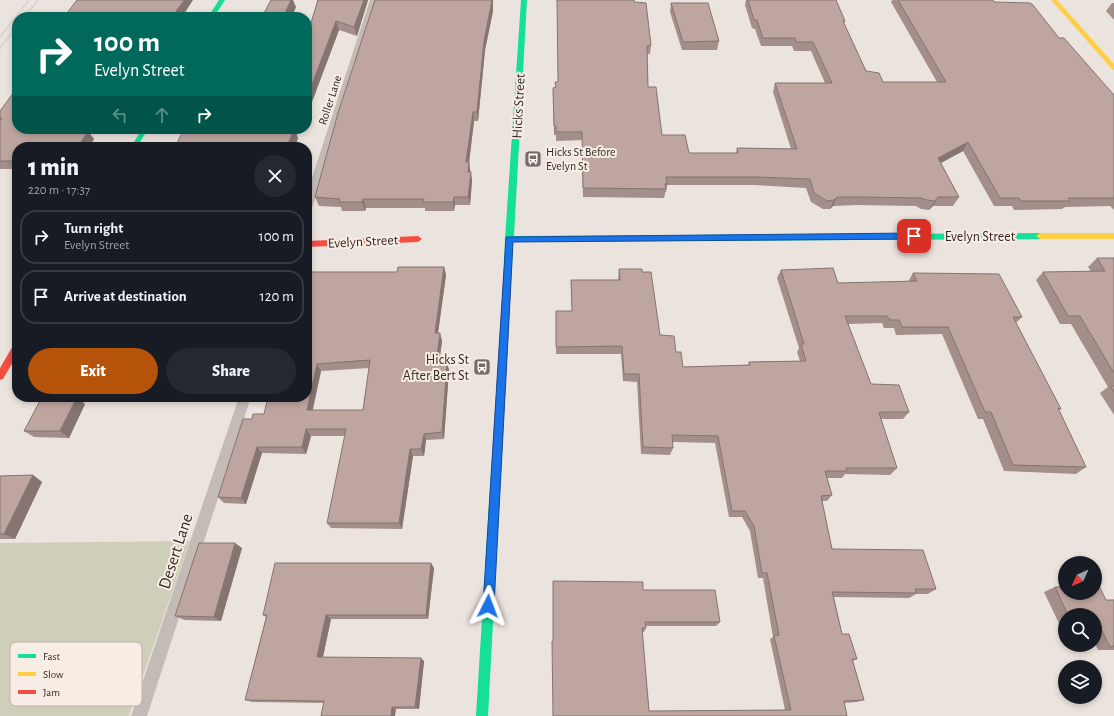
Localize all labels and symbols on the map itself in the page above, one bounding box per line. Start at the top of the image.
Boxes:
street label: Hicks Street [510,73,528,139]
street label: Roller Lane [316,74,344,126]
place label: Hicks St Before Evelyn St [546,146,616,173]
bus stop icon: Hicks St Before Evelyn St [523,149,543,169]
pin [897,219,931,253]
street label: Evelyn Street [945,230,1016,244]
street label: Evelyn Street [328,233,399,251]
place label: Hicks St After Bert St [403,353,470,383]
bus stop icon: Hicks St After Bert St [472,357,492,377]
street label: Desert Lane [155,511,196,591]
north arrow [1058,556,1102,600]
position arrow [467,585,509,627]
legend [10,642,142,706]
text: Fast [43,651,61,662]
text: Slow [43,669,64,680]
text: Jam [43,687,60,698]

